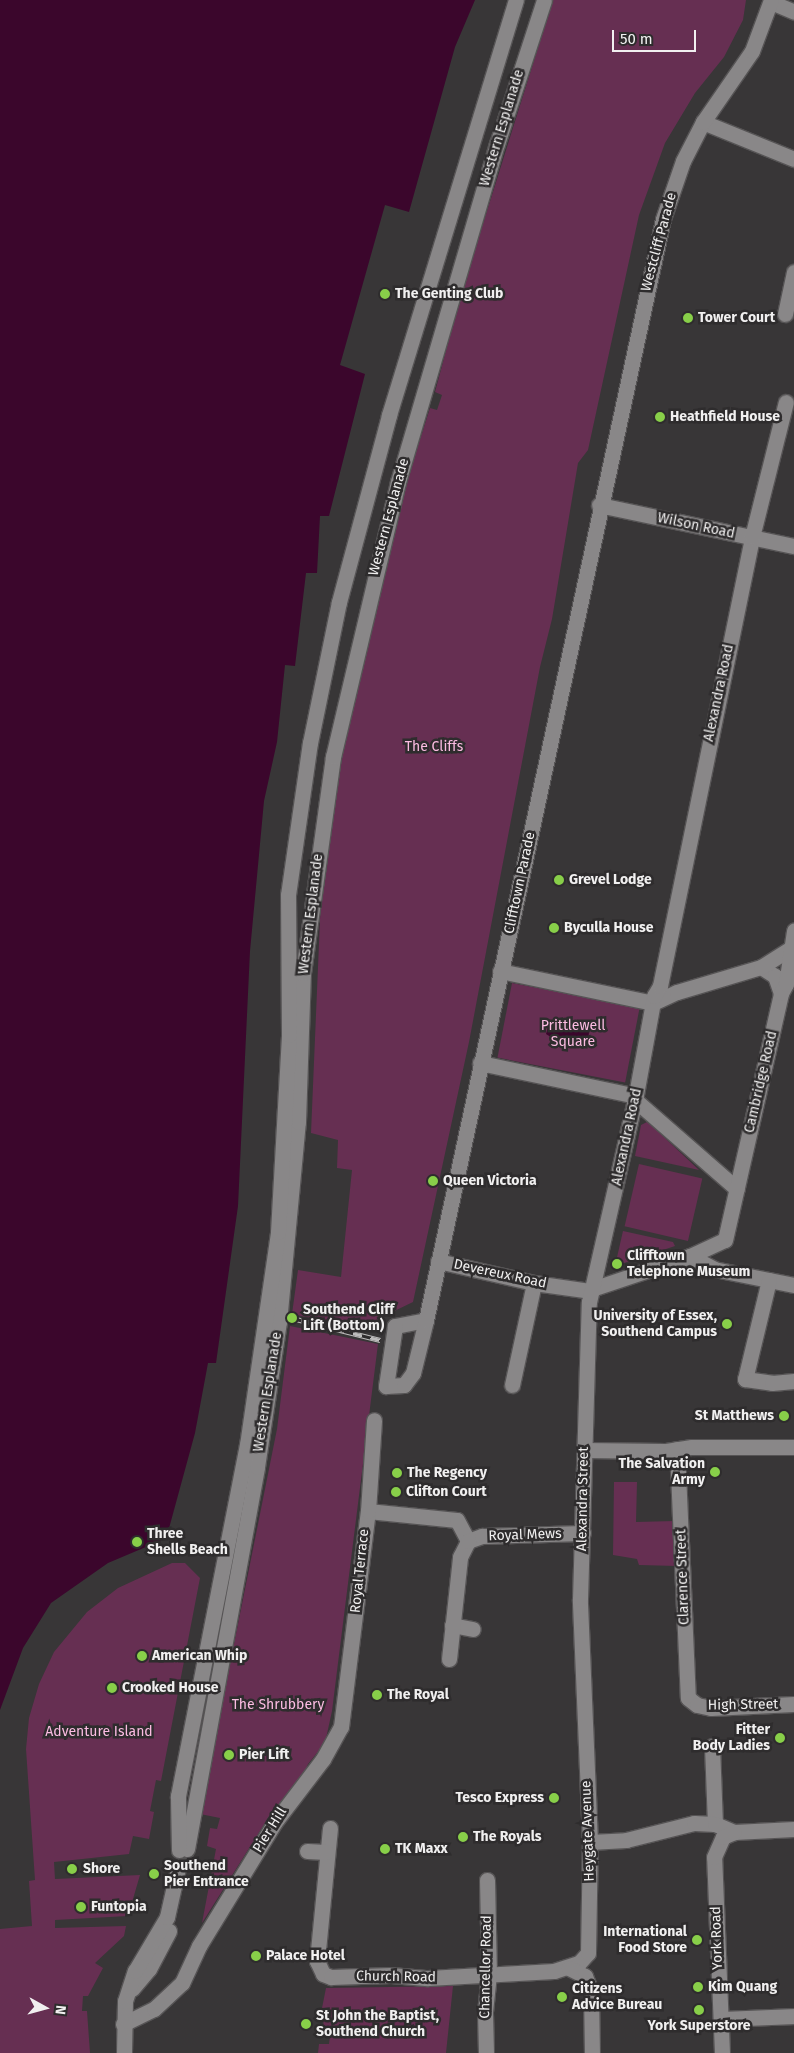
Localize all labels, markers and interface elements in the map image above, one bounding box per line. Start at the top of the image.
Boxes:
scale bar [614,20,698,52]
text: 50 m [620,30,653,48]
street label: Western Esplanade [476,68,528,188]
street label: Westcliff Parade [638,191,680,293]
place label: The Genting Club [395,286,503,302]
marker: The Genting Club [379,288,391,300]
place label: Tower Court [698,310,775,326]
marker: Tower Court [682,312,694,324]
place label: Heathfield House [670,409,780,425]
marker: Heathfield House [654,411,666,423]
street label: Western Esplanade [365,456,413,578]
street label: Wilson Road [656,510,736,542]
street label: Alexandra Road [701,643,737,743]
park label: The Cliffs [405,739,463,755]
street label: Clifftown Parade [501,831,539,935]
street label: Western Esplanade [295,853,327,975]
place label: Grevel Lodge [569,872,652,888]
marker: Grevel Lodge [553,874,565,886]
place label: Byculla House [564,920,654,936]
marker: Byculla House [548,922,560,934]
park label: Prittlewell Square [541,1018,605,1050]
street label: Cambridge Road [741,1029,781,1135]
street label: Alexandra Road [609,1087,645,1187]
place label: Queen Victoria [443,1173,537,1189]
marker: Queen Victoria [427,1175,439,1187]
place label: Clifftown Telephone Museum [627,1248,750,1280]
street label: Devereux Road [452,1256,548,1292]
marker: Clifftown Telephone Museum [611,1258,623,1270]
place label: Southend Cliff Lift (Bottom) [303,1302,394,1334]
place label: University of Essex, Southend Campus [594,1308,717,1340]
marker: Southend Cliff Lift (Bottom) [285,1311,299,1325]
marker: University of Essex, Southend Campus [721,1318,733,1330]
street label: Western Esplanade [250,1331,286,1453]
place label: St Matthews [695,1408,774,1424]
marker: St Matthews [778,1410,790,1422]
street label: Alexandra Street [574,1447,592,1551]
place label: The Salvation Army [619,1456,705,1488]
place label: The Regency [407,1465,487,1481]
marker: The Salvation Army [709,1466,721,1478]
marker: The Regency [391,1467,403,1479]
place label: Clifton Court [406,1484,487,1500]
marker: Clifton Court [390,1486,402,1498]
street label: Royal Mews [488,1525,562,1545]
place label: Three Shells Beach [147,1526,228,1558]
street label: Royal Terrace [347,1528,373,1614]
street label: Clarence Street [673,1529,693,1625]
marker: Three Shells Beach [131,1536,143,1548]
place label: American Whip [152,1648,247,1664]
marker: American Whip [136,1650,148,1662]
place label: Crooked House [122,1680,218,1696]
marker: Crooked House [106,1682,118,1694]
place label: The Royal [387,1687,449,1703]
marker: The Royal [371,1689,383,1701]
street label: High Street [708,1696,778,1714]
park label: The Shrubbery [232,1697,324,1713]
place label: Fitter Body Ladies [693,1722,770,1754]
park label: Adventure Island [45,1724,153,1740]
marker: Fitter Body Ladies [774,1732,786,1744]
place label: Pier Lift [239,1747,290,1763]
marker: Pier Lift [223,1749,235,1761]
street label: Heygate Avenue [578,1780,598,1882]
place label: Tesco Express [456,1790,544,1806]
marker: Tesco Express [548,1792,560,1804]
street label: Pier Hill [249,1804,291,1856]
place label: The Royals [473,1829,542,1845]
marker: The Royals [457,1831,469,1843]
place label: TK Maxx [395,1841,448,1857]
marker: TK Maxx [379,1843,391,1855]
place label: Southend Pier Entrance [164,1858,249,1890]
place label: Shore [83,1861,120,1877]
marker: Shore [65,1862,79,1876]
marker: Southend Pier Entrance [148,1868,160,1880]
place label: Funtopia [91,1899,147,1915]
marker: Funtopia [75,1901,87,1913]
street label: York Road [707,1906,727,1970]
street label: Chancellor Road [477,1915,495,2019]
place label: International Food Store [603,1924,687,1956]
marker: International Food Store [691,1934,703,1946]
place label: Palace Hotel [266,1948,345,1964]
marker: Palace Hotel [250,1950,262,1962]
street label: Church Road [356,1968,436,1986]
place label: Kim Quang [708,1979,777,1995]
place label: Citizens Advice Bureau [572,1981,662,2014]
marker: Kim Quang [692,1981,704,1993]
north arrow [20,1983,70,2033]
marker: Citizens Advice Bureau [556,1991,568,2003]
text: N [51,2004,69,2016]
marker: York Superstore [693,2004,705,2016]
place label: St John the Baptist, Southend Church [316,2008,439,2040]
marker: St John the Baptist, Southend Church [300,2018,312,2030]
place label: York Superstore [648,2018,750,2034]

